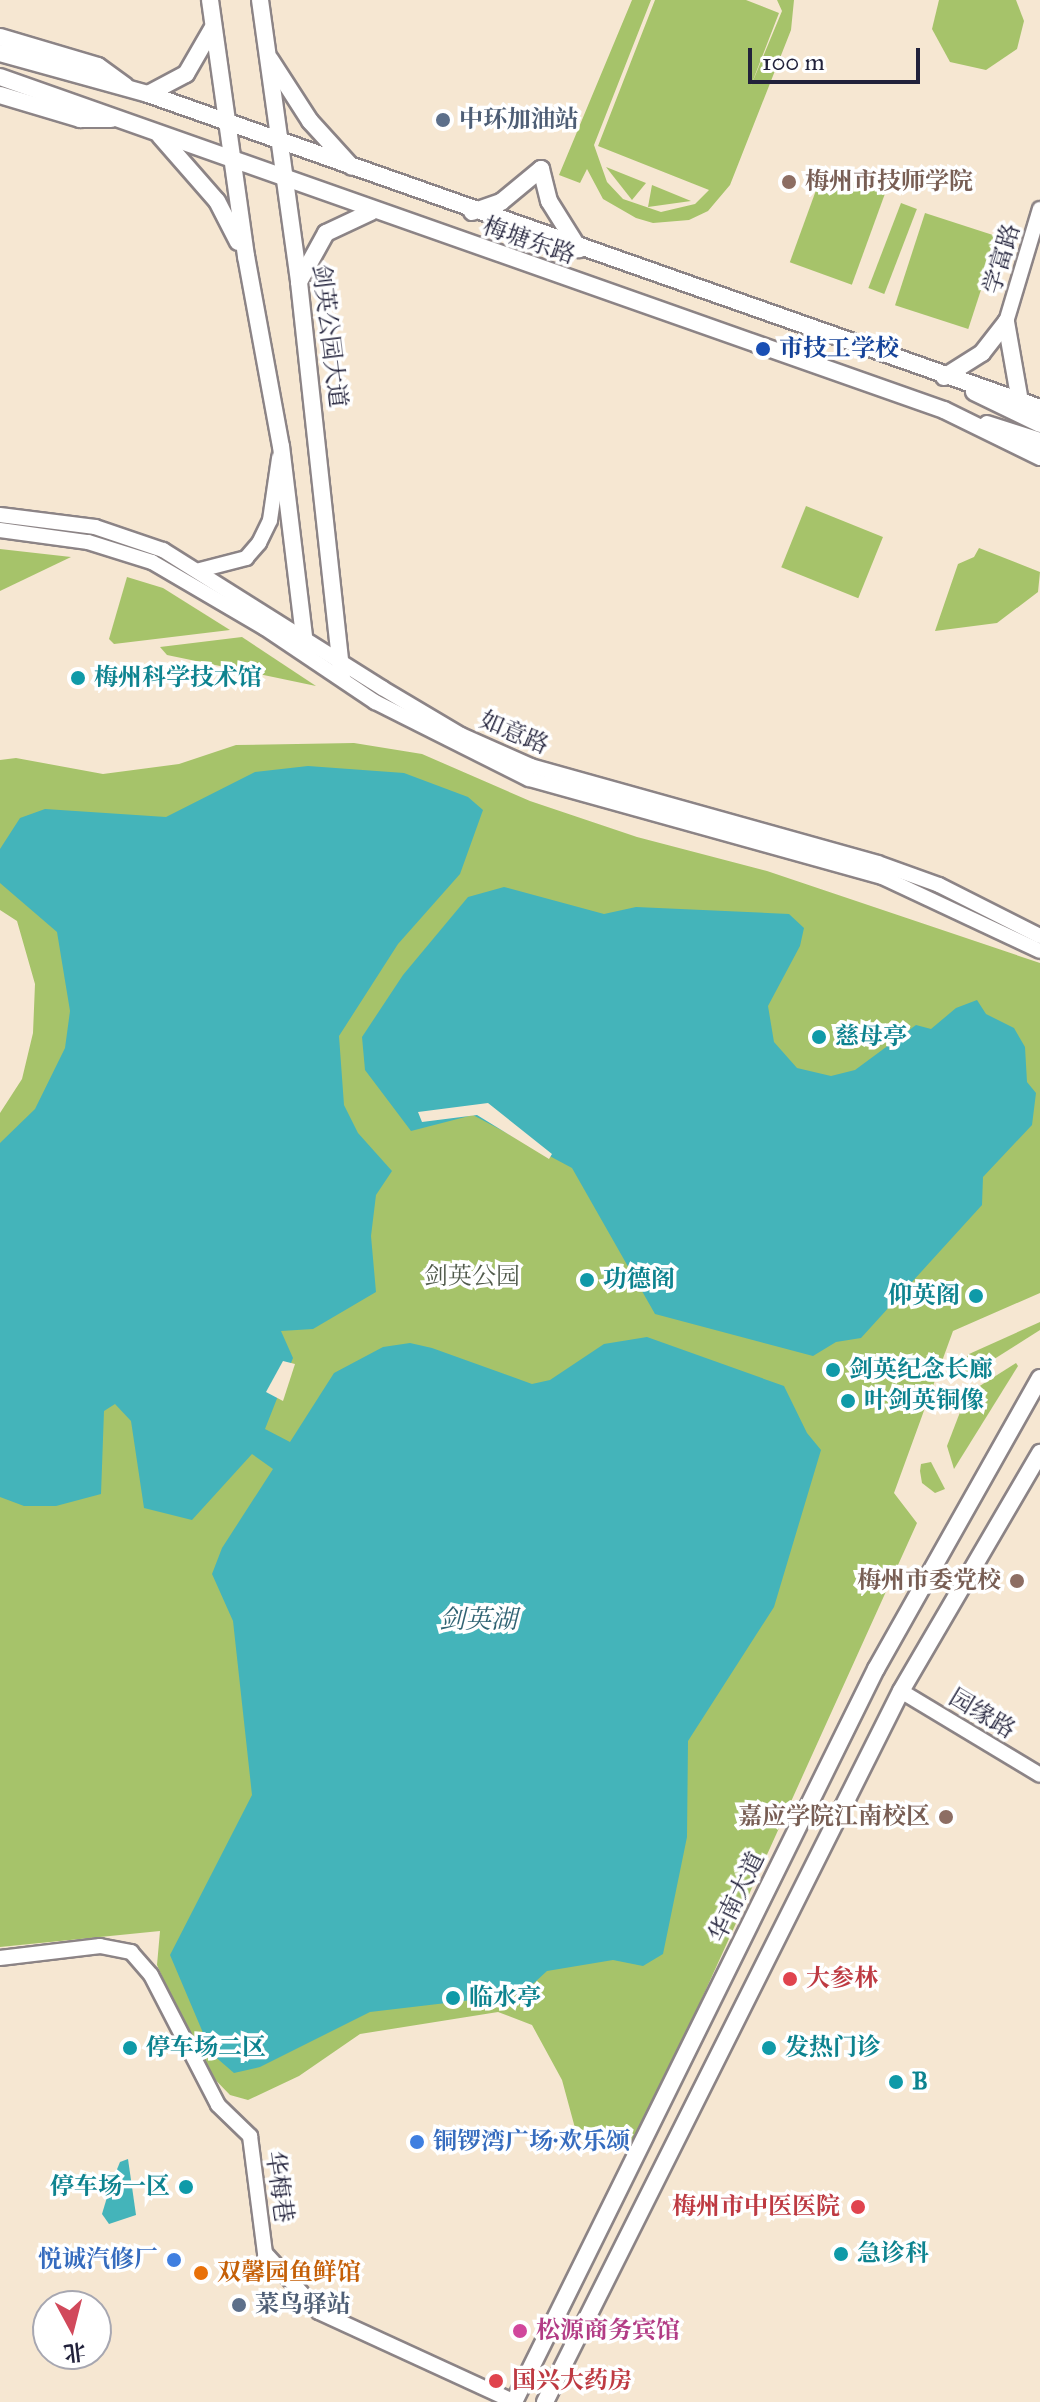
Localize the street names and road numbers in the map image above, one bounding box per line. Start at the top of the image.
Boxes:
street label: 梅塘东路 [479,212,579,270]
street label: 学富路 [978,220,1026,298]
street label: 剑英公园大道 [306,263,352,409]
street label: 如意路 [475,706,553,760]
street label: 园缘路 [944,1683,1020,1745]
street label: 华南大道 [703,1848,771,1946]
street label: 华梅巷 [260,2149,298,2225]

